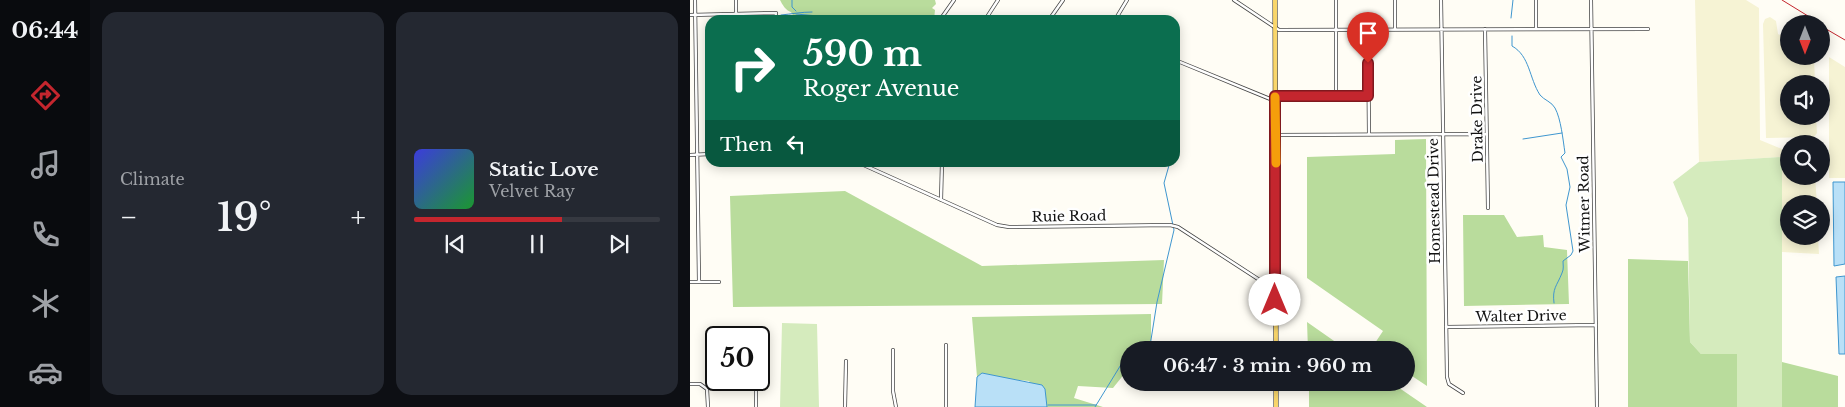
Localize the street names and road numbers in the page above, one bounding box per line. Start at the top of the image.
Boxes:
street label: Drake Drive [1467,75,1487,163]
street label: Homestead Drive [1424,138,1444,264]
street label: Witmer Road [1574,155,1594,254]
street label: Ruie Road [1032,206,1107,226]
street label: Walter Drive [1474,306,1567,326]

